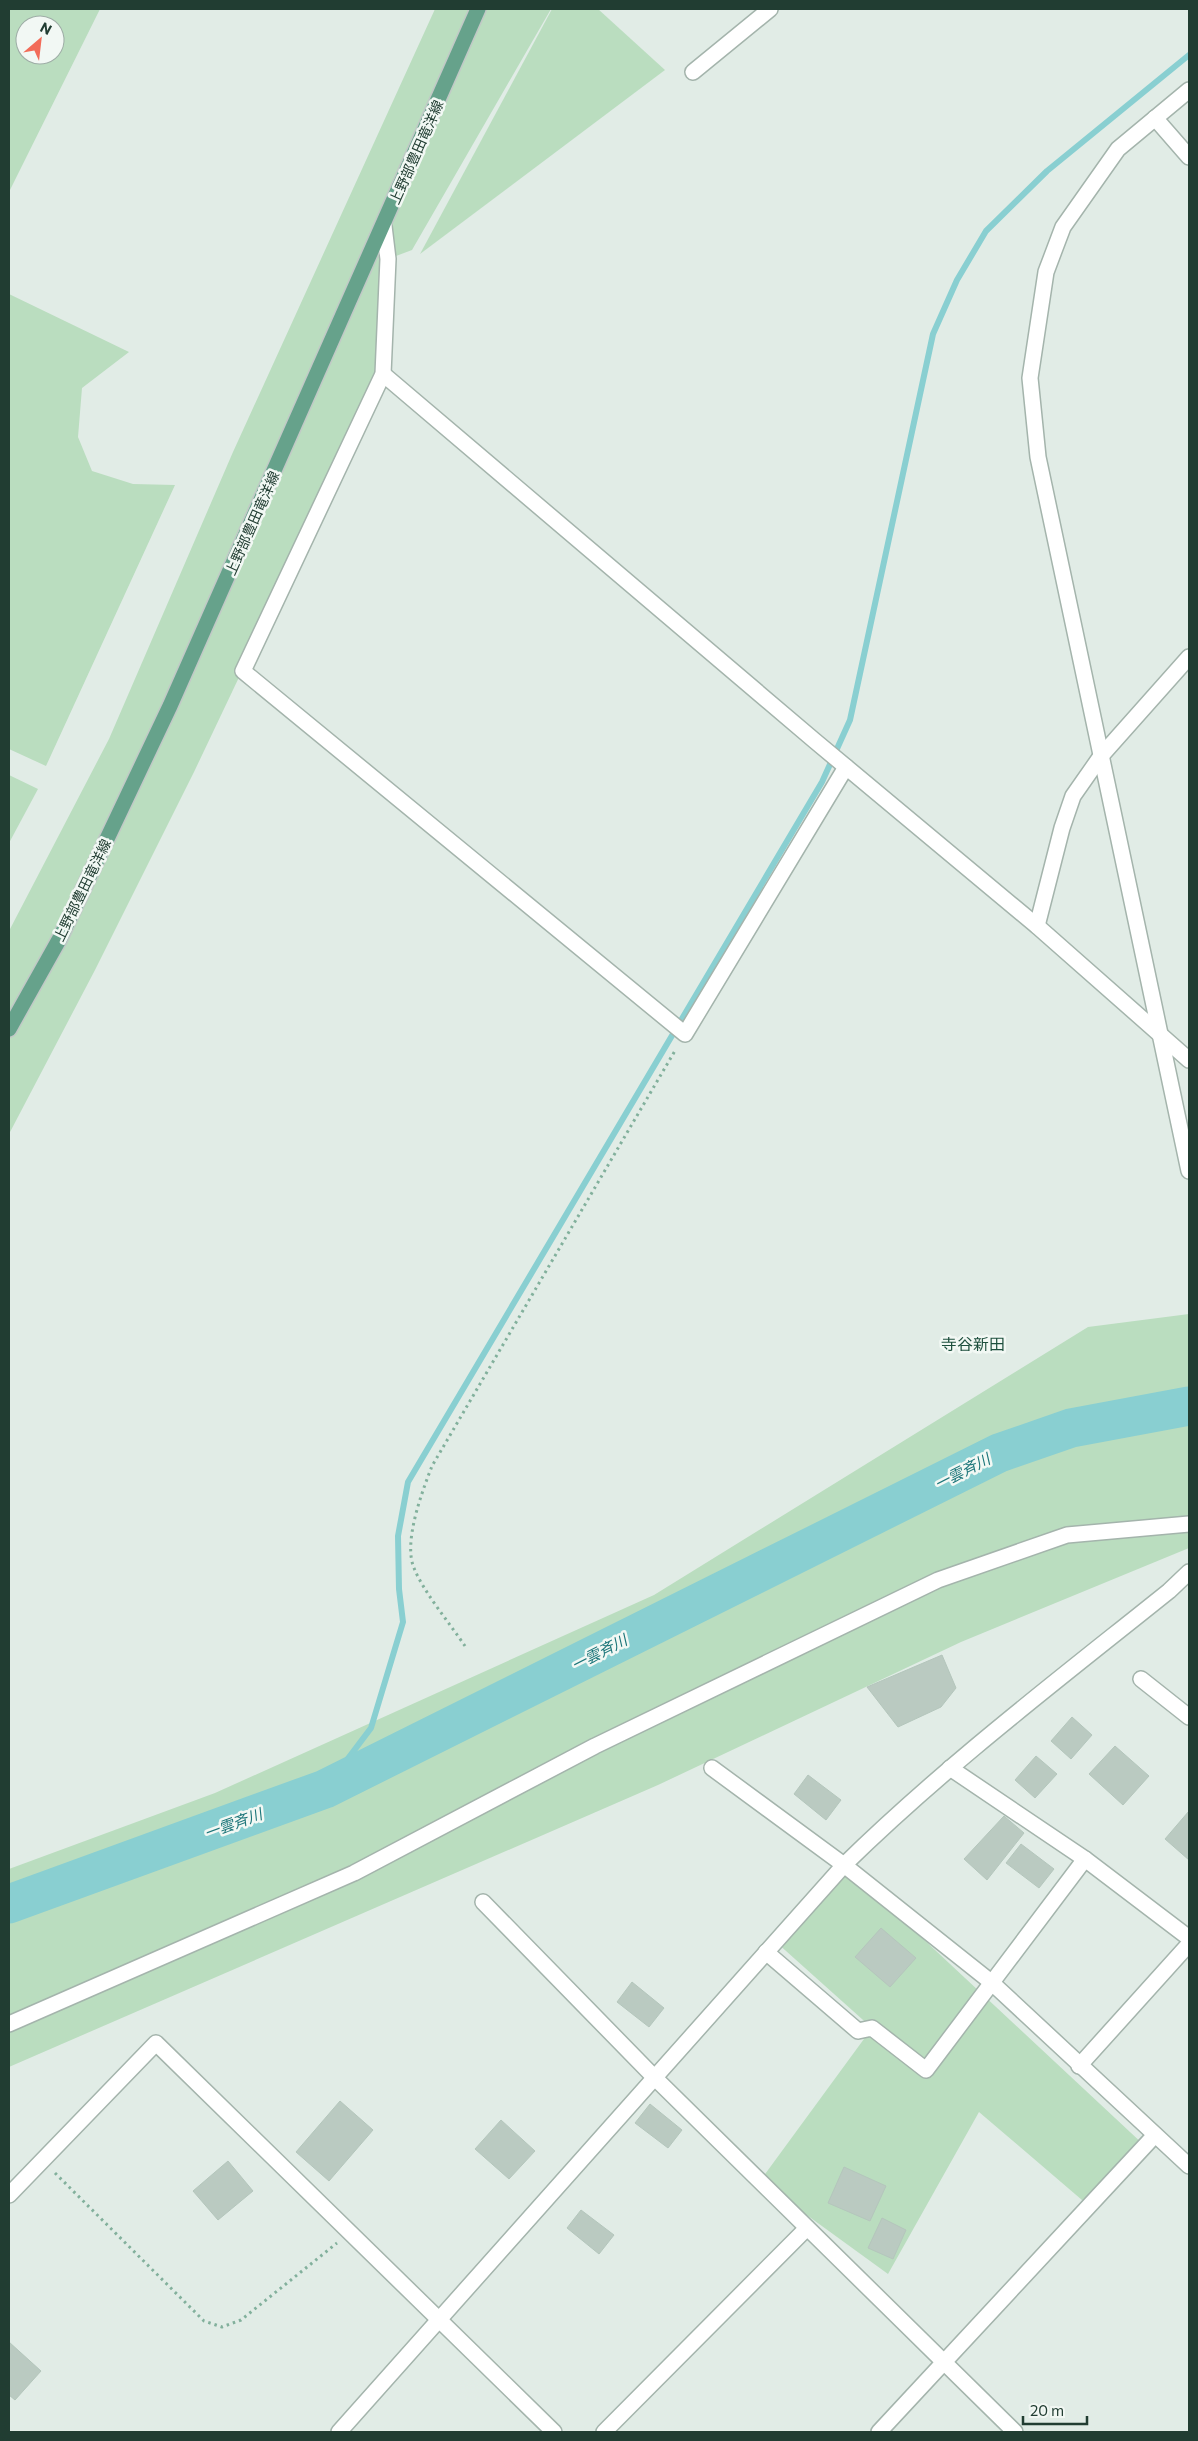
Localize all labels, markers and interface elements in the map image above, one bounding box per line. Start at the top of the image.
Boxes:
north arrow [15,15,65,65]
text: N [38,18,55,38]
street label: 上野部豊田竜洋線 [385,97,447,207]
street label: 上野部豊田竜洋線 [221,468,283,578]
street label: 上野部豊田竜洋線 [50,836,114,944]
district label: 寺谷新田 [941,1334,1005,1353]
water label: 一雲斉川 [931,1448,995,1493]
water label: 一雲斉川 [568,1629,632,1674]
water label: 一雲斉川 [202,1804,266,1842]
scale bar [1023,2394,1087,2426]
text: 20 m [1030,2401,1064,2419]

